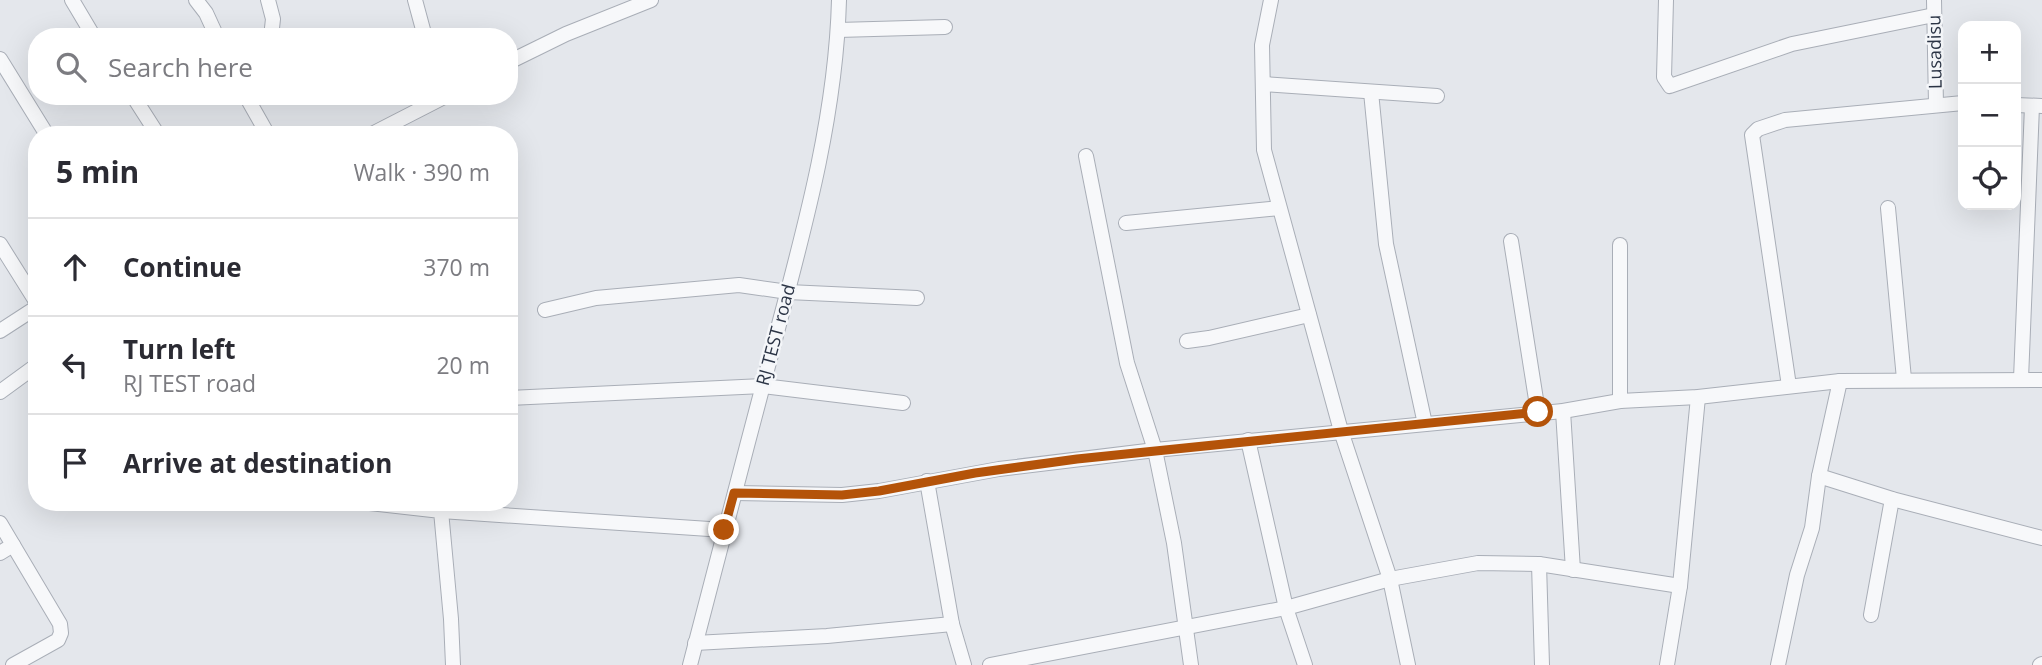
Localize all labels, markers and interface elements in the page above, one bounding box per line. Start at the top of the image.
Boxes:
street label: Lusadisu [1921,15,1947,89]
map controls [1958,21,2021,210]
button: + [1958,21,2021,84]
search box [28,28,518,105]
icon: search [52,48,90,86]
text: Search here [108,49,253,85]
button: − [1958,84,2021,147]
button: locate [1958,147,2021,210]
text: 5 min [56,151,139,192]
text: Walk · 390 m [353,156,490,188]
icon: ahead [56,248,94,286]
text: Continue [123,249,242,285]
text: 370 m [423,251,490,283]
street label: RJ TEST road [750,281,800,388]
text: Turn left [123,331,235,367]
icon: left [56,346,94,384]
text: 20 m [436,349,490,381]
text: RJ TEST road [123,367,256,399]
route start [1522,396,1553,427]
icon: arrive [56,444,94,482]
text: Arrive at destination [123,445,392,481]
route end [708,514,739,545]

